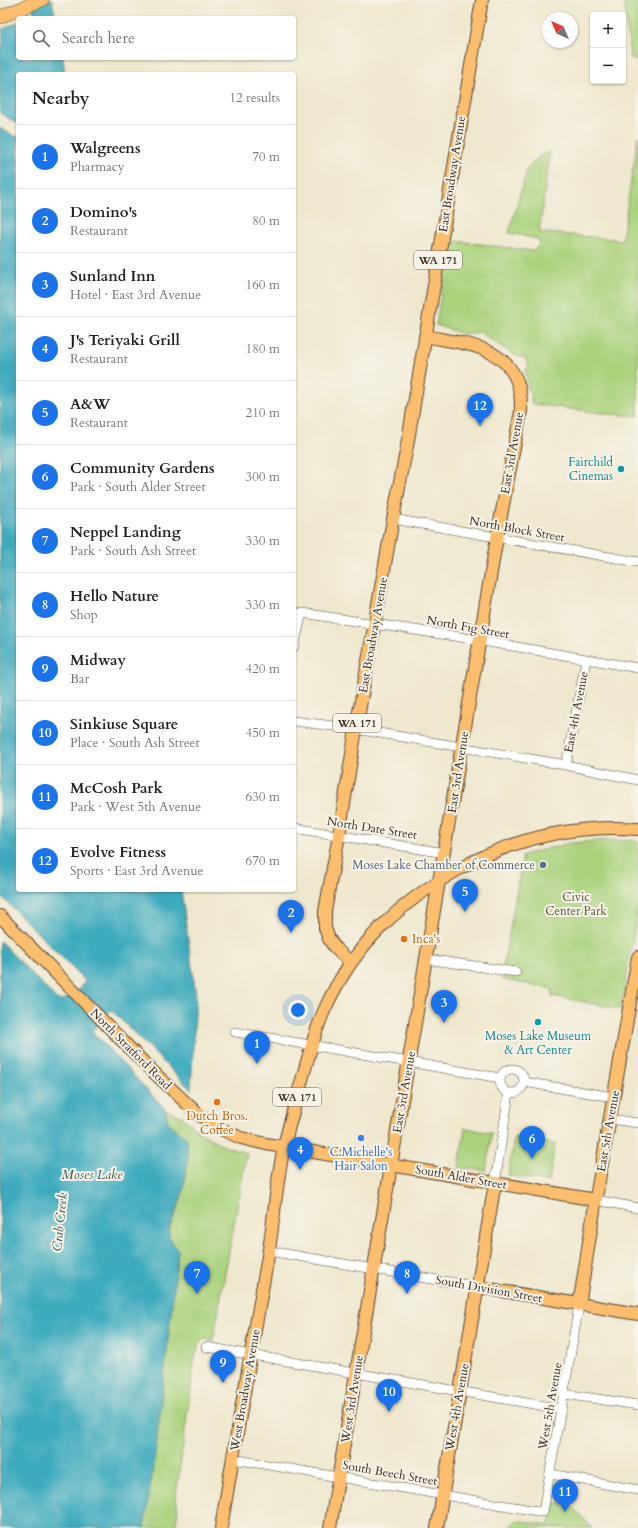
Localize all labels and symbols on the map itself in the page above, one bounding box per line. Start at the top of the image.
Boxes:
north arrow [542,12,578,48]
street label: East Broadway Avenue [435,115,469,233]
road number: WA 171 [414,251,462,269]
pin: 12 [467,393,493,426]
street label: East 3rd Avenue [497,411,527,495]
place label: Fairchild Cinemas [568,454,614,484]
marker: Fairchild Cinemas [616,464,626,474]
street label: North Block Street [468,513,566,545]
street label: East Broadway Avenue [355,576,391,694]
street label: North Fig Street [425,612,511,642]
street label: East 4th Avenue [560,670,592,754]
road number: WA 171 [333,714,381,732]
street label: East 3rd Avenue [444,730,472,814]
street label: North Date Street [326,813,418,843]
place label: Moses Lake Chamber of Commerce [352,857,535,873]
marker: Moses Lake Chamber of Commerce [538,860,548,870]
pin: 5 [452,879,478,912]
park label: Civic Center Park [545,889,607,919]
pin: 2 [278,900,304,933]
place label: Inca's [412,931,440,947]
marker: Inca's [399,934,409,944]
pin: 3 [431,990,457,1023]
your location [288,1000,308,1020]
street label: North Stratford Road [87,1005,175,1093]
marker: Moses Lake Museum & Art Center [533,1017,543,1027]
place label: Moses Lake Museum & Art Center [485,1028,592,1058]
pin: 1 [244,1031,270,1064]
street label: East 3rd Avenue [389,1050,419,1134]
road number: WA 171 [273,1088,321,1106]
street label: East 5th Avenue [593,1089,623,1173]
marker: Dutch Bros. Coffee [212,1097,222,1107]
place label: Dutch Bros. Coffee [186,1108,248,1138]
pin: 6 [519,1126,545,1159]
marker: C.Michelle's Hair Salon [356,1133,366,1143]
pin: 4 [287,1137,313,1170]
place label: C.Michelle's Hair Salon [330,1144,392,1174]
street label: South Alder Street [414,1161,508,1193]
water label: Moses Lake [62,1166,123,1184]
water label: Crab Creek [48,1191,72,1252]
pin: 7 [184,1261,210,1294]
pin: 8 [394,1261,420,1294]
street label: South Division Street [434,1272,544,1306]
street label: West Broadway Avenue [226,1328,264,1453]
pin: 9 [210,1350,236,1383]
street label: West 3rd Avenue [337,1354,367,1445]
street label: West 5th Avenue [534,1361,566,1452]
street label: West 4th Avenue [441,1362,473,1453]
pin: 10 [376,1379,402,1412]
street label: South Beech Street [341,1457,439,1489]
pin: 11 [552,1479,578,1512]

